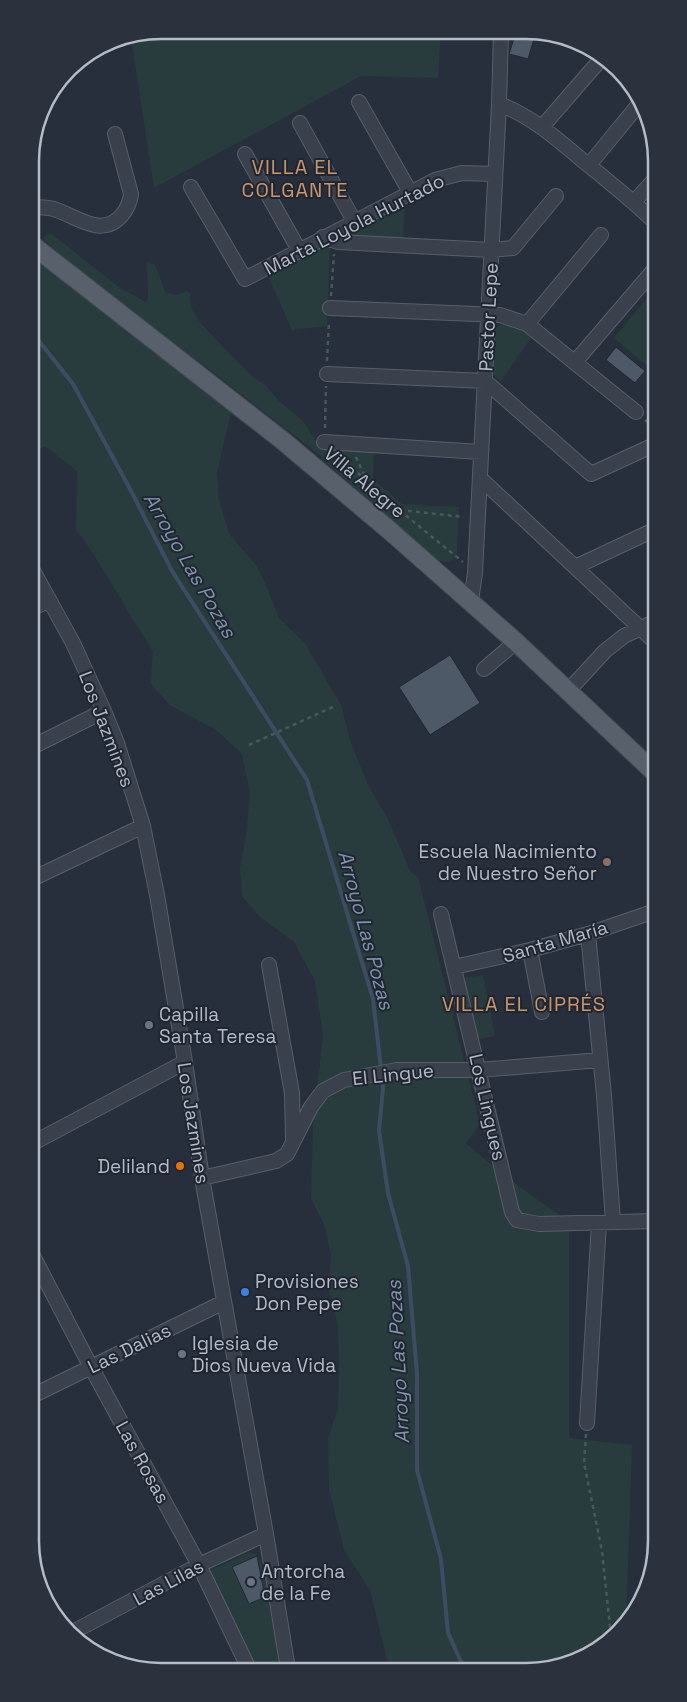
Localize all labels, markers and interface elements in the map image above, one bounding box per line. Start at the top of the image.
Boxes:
district label: VILLA EL COLGANTE [242,154,348,203]
street label: Marta Loyola Hurtado [260,168,449,281]
street label: Pastor Lepe [473,262,504,372]
street label: Villa Alegre [319,441,411,524]
water label: Arroyo Las Pozas [138,488,243,644]
street label: Los Jazmines [73,668,140,791]
place label: Escuela Nacimiento de Nuestro Señor [419,839,597,886]
water label: Arroyo Las Pozas [332,848,400,1014]
marker: Escuela Nacimiento de Nuestro Señor [601,856,613,868]
street label: Santa María [500,914,611,968]
district label: VILLA EL CIPRÉS [442,991,606,1017]
place label: Capilla Santa Teresa [159,1002,276,1049]
marker: Capilla Santa Teresa [143,1019,155,1031]
street label: Los Lingues [463,1051,512,1163]
street label: El Lingue [351,1058,435,1091]
street label: Los Jazmines [172,1061,215,1186]
place label: Deliland [97,1154,170,1179]
marker: Deliland [174,1160,186,1172]
place label: Provisiones Don Pepe [255,1269,359,1316]
water label: Arroyo Las Pozas [381,1278,415,1444]
marker: Provisiones Don Pepe [239,1286,251,1298]
street label: Las Dalias [83,1318,175,1379]
place label: Iglesia de Dios Nueva Vida [192,1331,336,1378]
marker: Iglesia de Dios Nueva Vida [176,1348,188,1360]
street label: Las Rosas [110,1417,175,1508]
street label: Las Lilas [129,1553,208,1611]
place label: Antorcha de la Fe [261,1559,345,1606]
marker: Antorcha de la Fe [245,1576,257,1588]

